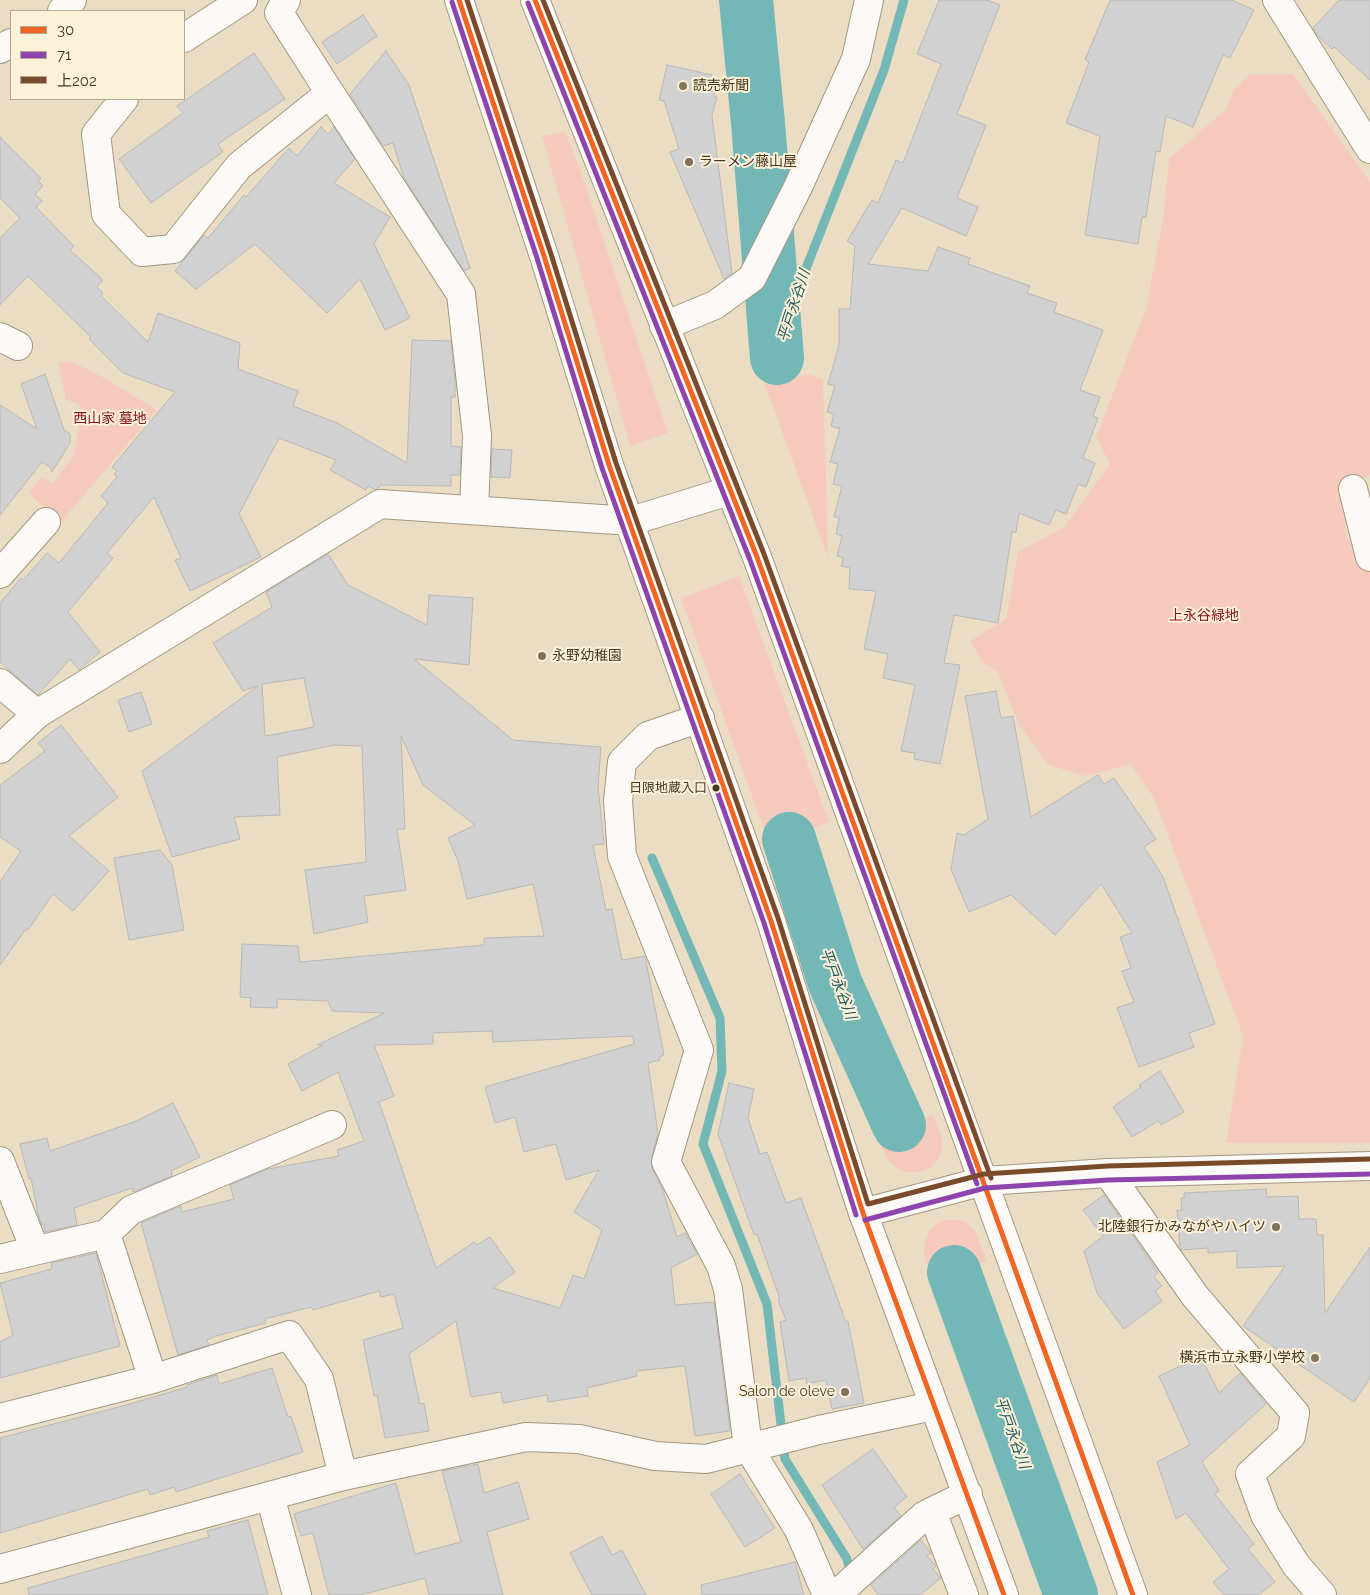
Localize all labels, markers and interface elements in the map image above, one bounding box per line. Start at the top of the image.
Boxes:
legend [10,10,185,100]
text: 30 [57,21,74,39]
text: 71 [57,46,71,64]
text: 上202 [57,72,97,90]
place label: 読売新聞 [693,78,749,94]
marker: 読売新聞 [677,80,689,92]
place label: ラーメン藤山屋 [699,154,797,170]
marker: ラーメン藤山屋 [683,156,695,168]
water label: 平戸永谷川 [774,268,814,344]
park label: 西山家 墓地 [73,411,147,427]
park label: 上永谷緑地 [1169,608,1239,624]
place label: 永野幼稚園 [552,648,622,664]
marker: 永野幼稚園 [536,650,548,662]
place label: 日限地蔵入口 [629,780,707,796]
marker: 日限地蔵入口 [711,783,721,793]
water label: 平戸永谷川 [816,946,860,1022]
place label: 北陸銀行かみながやハイツ [1098,1219,1266,1235]
marker: 北陸銀行かみながやハイツ [1270,1221,1282,1233]
place label: 横浜市立永野小学校 [1179,1350,1305,1366]
marker: 横浜市立永野小学校 [1309,1352,1321,1364]
place label: Salon de oleve [739,1384,835,1400]
marker: Salon de oleve [839,1386,851,1398]
water label: 平戸永谷川 [991,1395,1033,1471]

